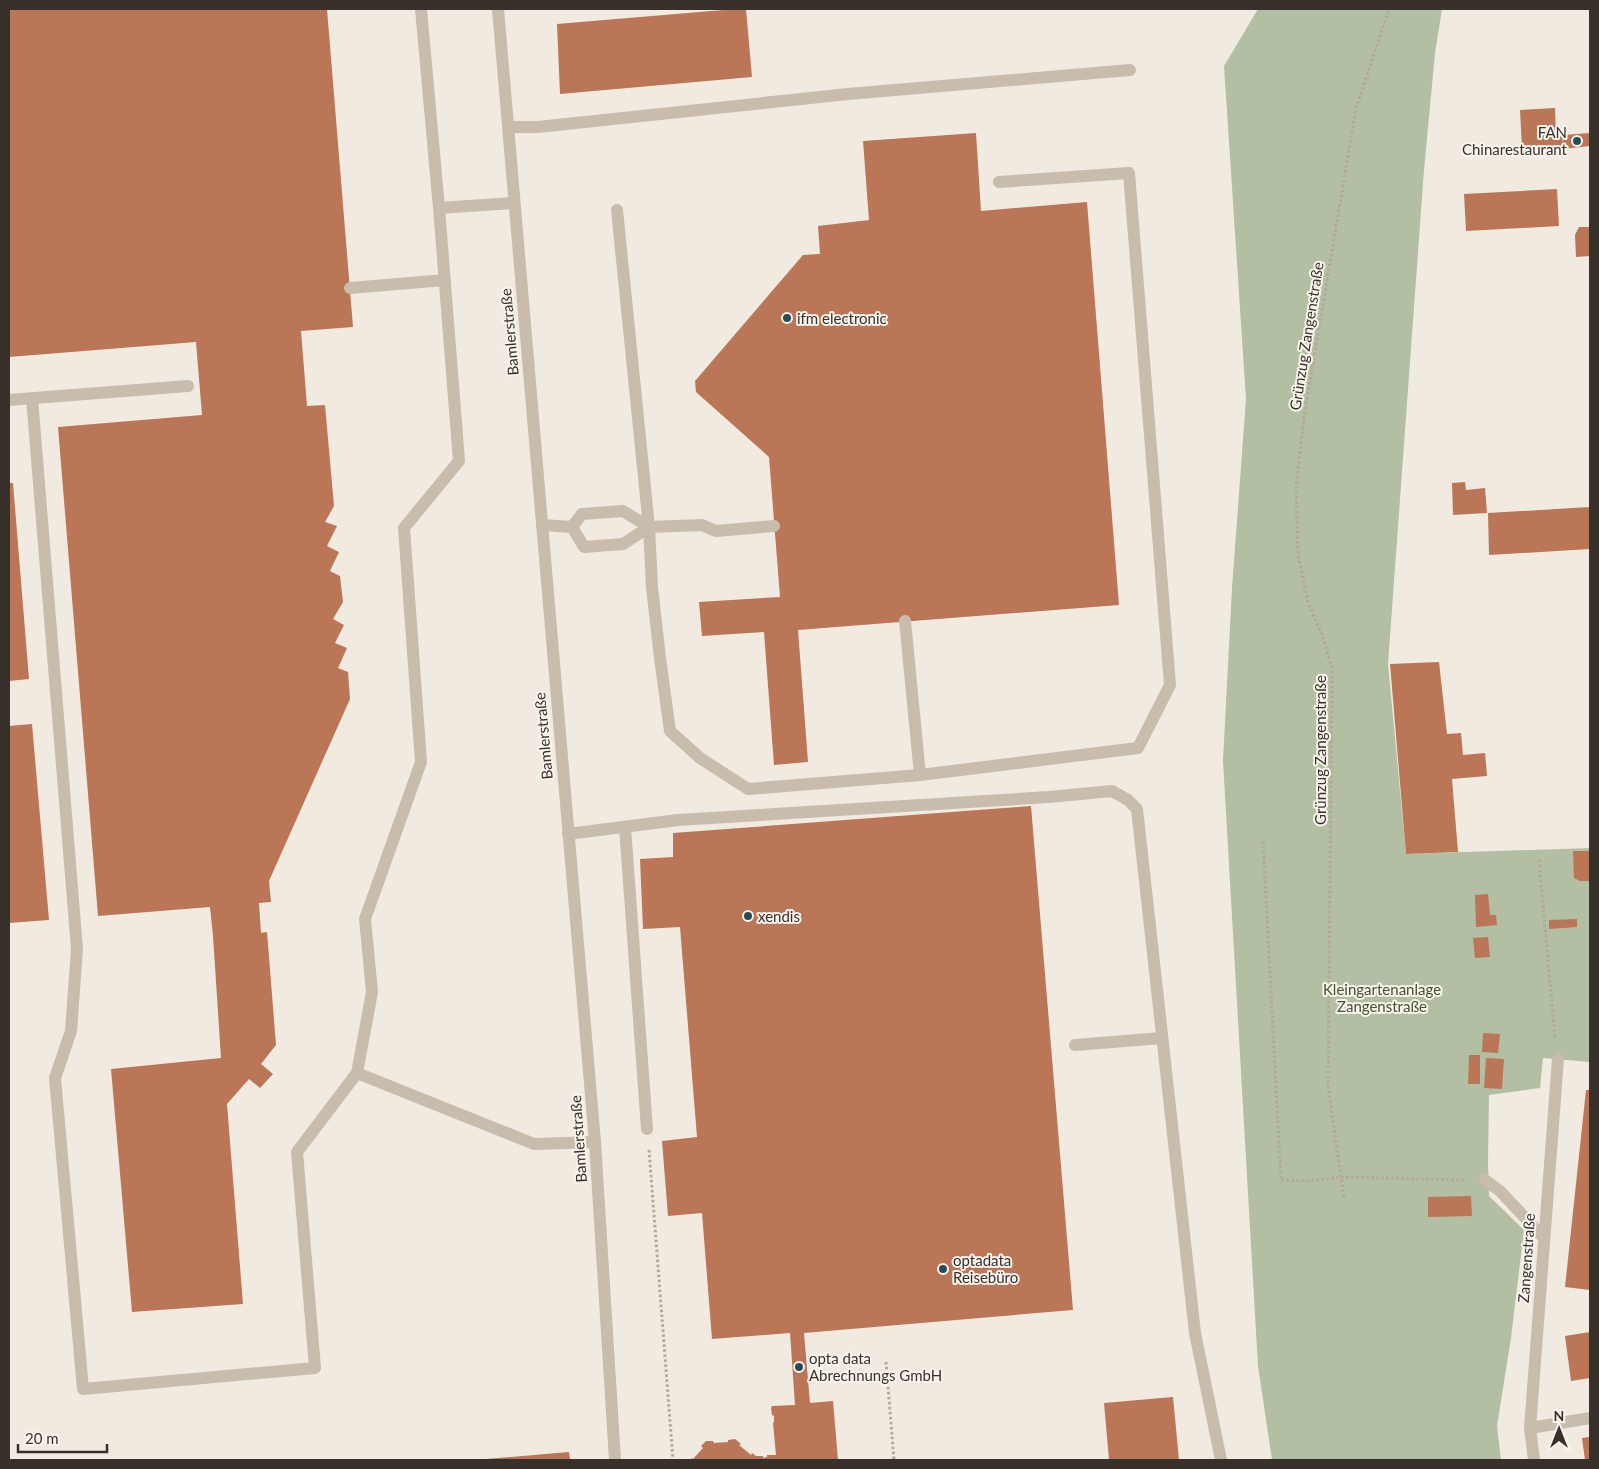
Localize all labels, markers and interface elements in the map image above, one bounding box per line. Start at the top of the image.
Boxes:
place label: FAN Chinarestaurant [1462,123,1568,158]
marker: FAN Chinarestaurant [1571,135,1583,147]
street label: Grünzug Zangenstraße [1285,261,1327,411]
street label: Bamlerstraße [496,288,522,376]
place label: ifm electronic [797,309,887,327]
marker: ifm electronic [781,312,793,324]
street label: Grünzug Zangenstraße [1311,675,1329,825]
street label: Bamlerstraße [530,692,556,780]
place label: xendis [758,907,800,925]
marker: xendis [742,910,754,922]
park label: Kleingartenanlage Zangenstraße [1323,980,1441,1015]
street label: Bamlerstraße [566,1095,590,1183]
street label: Zangenstraße [1514,1212,1538,1304]
place label: optadata Reisebüro [953,1251,1018,1286]
marker: optadata Reisebüro [937,1263,949,1275]
place label: opta data Abrechnungs GmbH [809,1349,942,1384]
marker: opta data Abrechnungs GmbH [793,1361,805,1373]
north arrow [1534,1404,1584,1454]
text: N [1554,1407,1564,1424]
scale bar [18,1422,106,1454]
text: 20 m [25,1429,59,1447]

